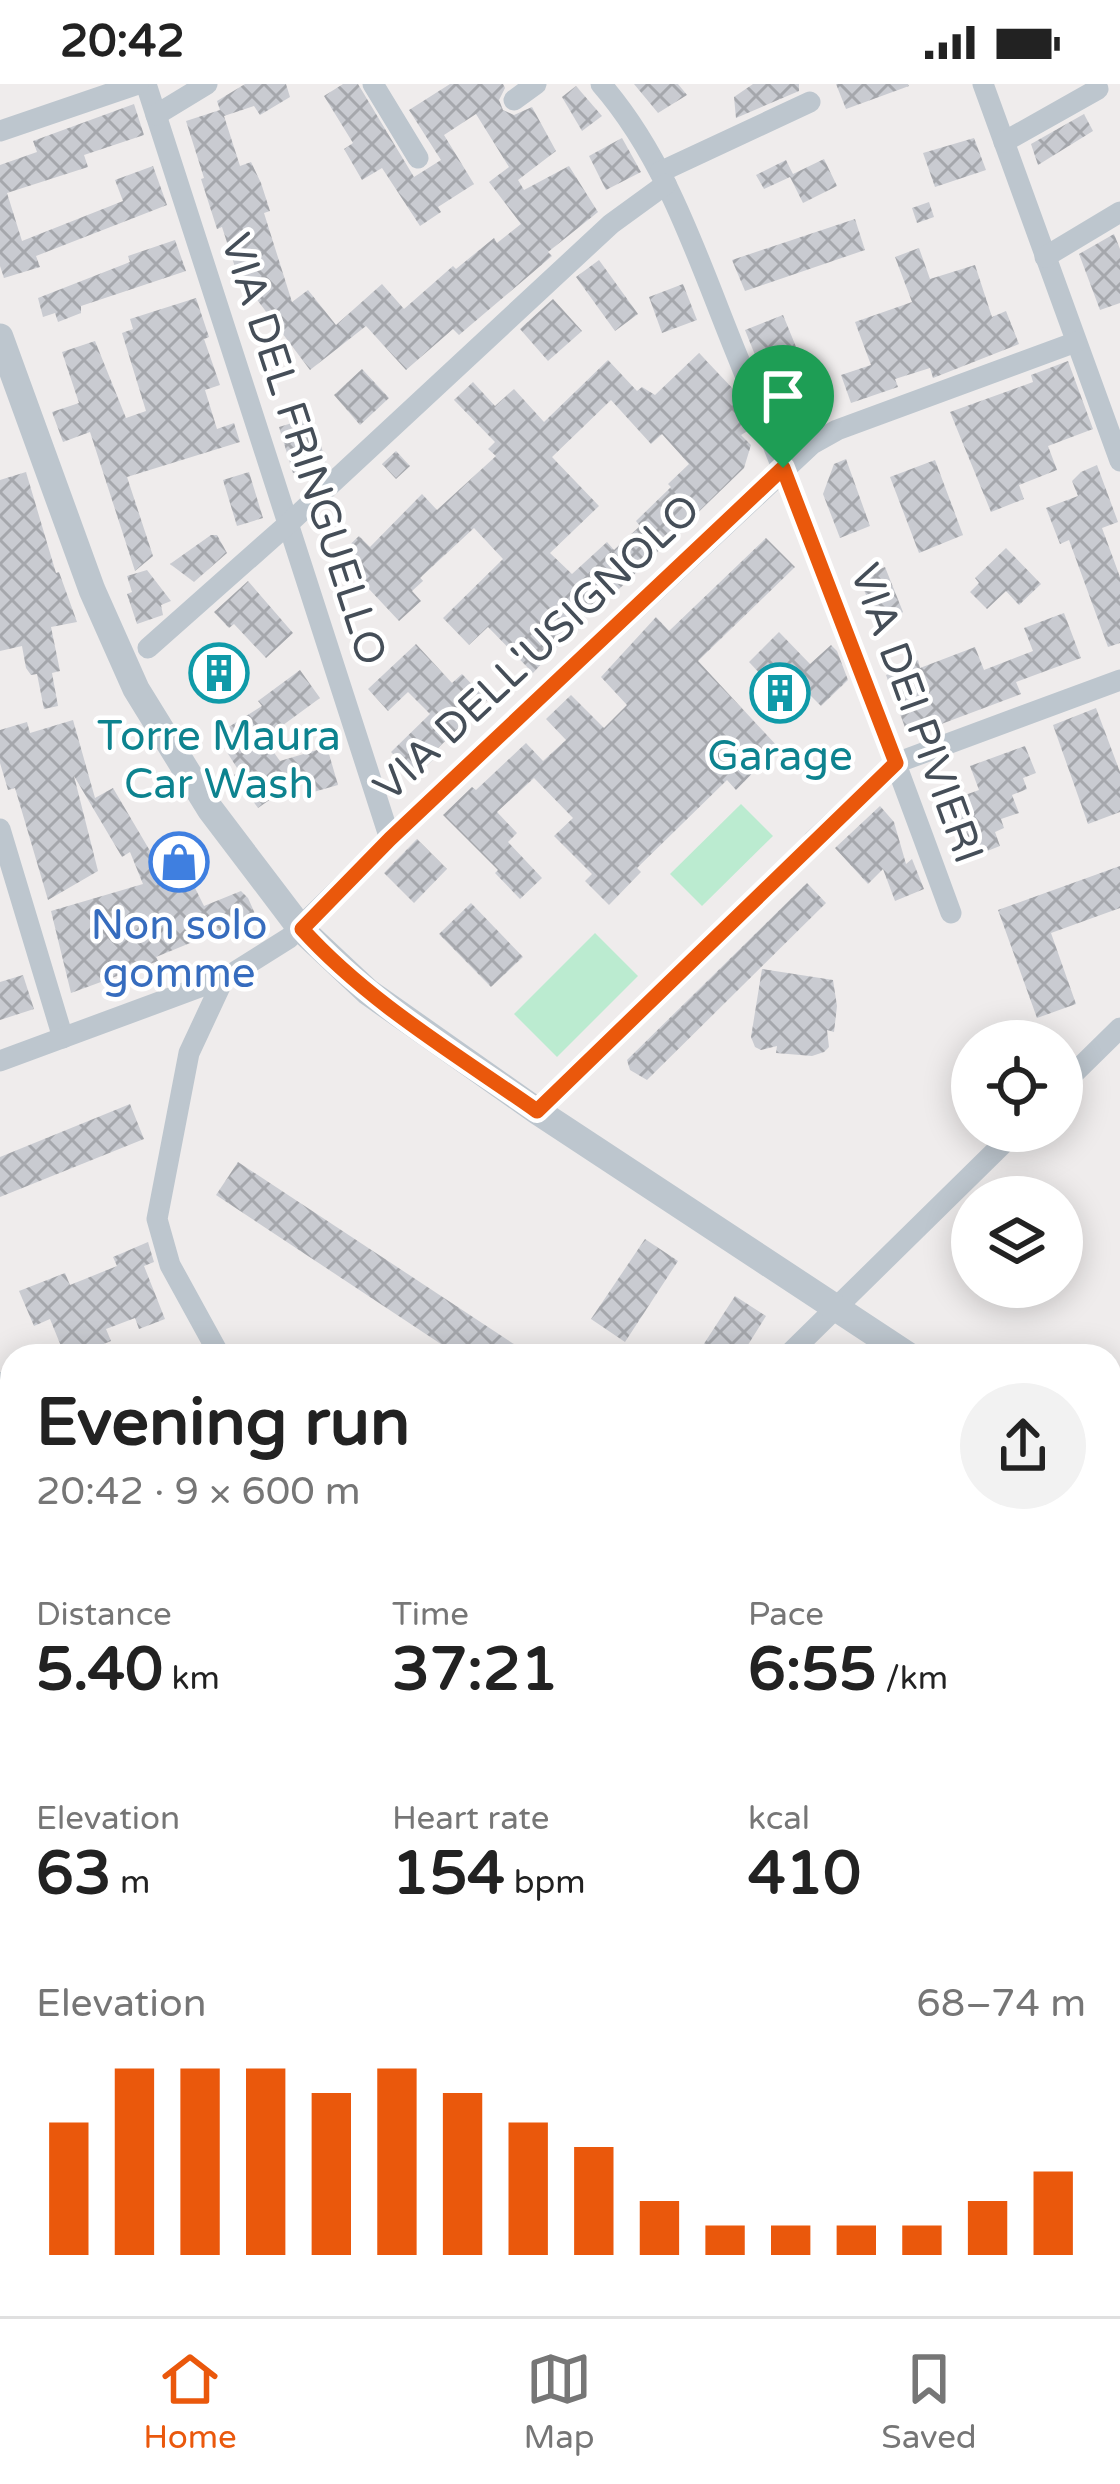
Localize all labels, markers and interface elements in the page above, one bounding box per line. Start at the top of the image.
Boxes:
text: 20:42 [60,15,185,69]
street label: VIA DEL FRINGUELLO [210,227,397,672]
pin [732,345,834,468]
icon: arrive [750,363,816,429]
street label: VIA DELL'USIGNOLO [363,484,711,812]
street label: VIA DEI PIVIERI [839,557,994,870]
building icon: Torre Maura Car Wash [188,642,250,704]
building icon: Garage [749,662,811,724]
place label: Torre Maura Car Wash [97,711,341,810]
place label: Garage [707,731,853,782]
shop icon: Non solo gomme [148,831,210,893]
place label: Non solo gomme [91,900,267,999]
map controls [951,1020,1083,1308]
button: locate [951,1020,1083,1152]
button: layers [951,1176,1083,1308]
text: Evening run [36,1383,410,1463]
button: share [960,1383,1086,1509]
text: 20:42 · 9 × 600 m [36,1468,361,1515]
text: Distance [36,1595,172,1634]
text: Time [392,1595,469,1634]
text: Pace [748,1595,824,1634]
text: 5.40 [36,1634,163,1706]
text: 37:21 [392,1634,558,1706]
text: 6:55 [748,1634,877,1706]
text: km [163,1659,220,1698]
text: /km [877,1659,948,1698]
text: Elevation [36,1799,180,1838]
text: Heart rate [392,1799,549,1838]
text: kcal [748,1799,810,1838]
text: 63 [36,1838,111,1910]
text: 154 [392,1838,505,1910]
text: 410 [748,1838,861,1910]
text: m [111,1863,150,1902]
text: bpm [505,1863,586,1902]
text: Elevation [36,1980,206,2027]
text: 68–74 m [916,1980,1086,2027]
tab: Home [143,2346,237,2457]
tab: Map [523,2346,595,2457]
tab: Saved [881,2346,977,2457]

